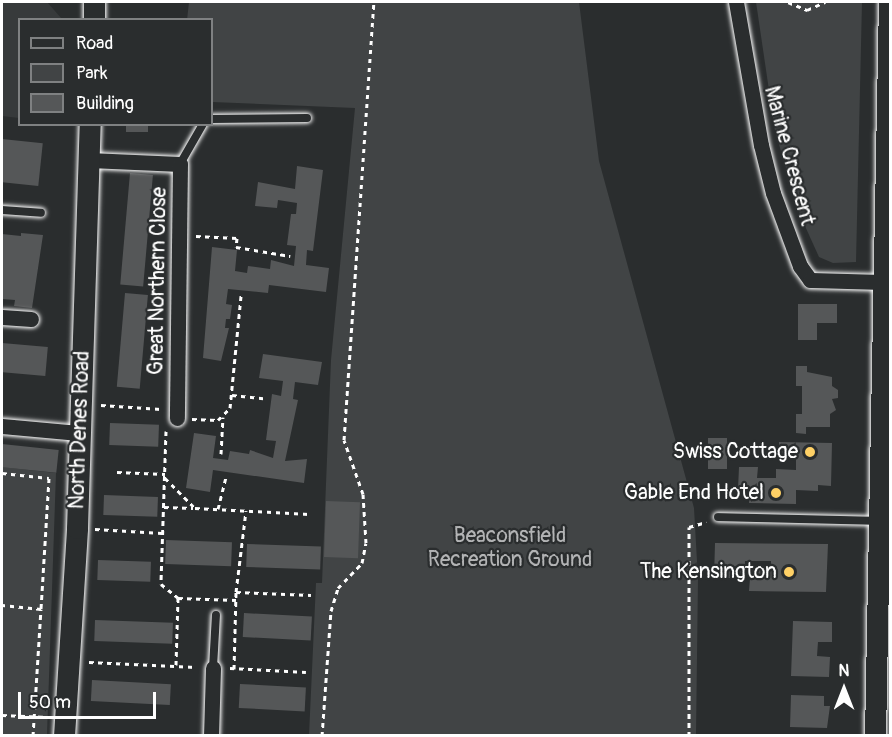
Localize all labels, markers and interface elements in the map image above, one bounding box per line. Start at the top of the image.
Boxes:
legend [18,18,213,126]
text: Road [76,32,113,55]
text: Park [76,62,108,85]
street label: Marine Crescent [758,84,820,228]
text: Building [76,92,134,115]
street label: Great Northern Close [144,187,172,375]
street label: North Denes Road [65,350,95,510]
place label: Swiss Cottage [673,439,798,465]
marker: Swiss Cottage [803,445,817,459]
place label: Gable End Hotel [624,480,764,506]
marker: Gable End Hotel [769,486,783,500]
park label: Beaconsfield Recreation Ground [428,523,592,573]
place label: The Kensington [640,559,777,585]
marker: The Kensington [782,565,796,579]
north arrow [814,659,874,719]
text: N [839,661,849,681]
scale bar [21,680,159,718]
text: 50 m [29,691,71,714]

